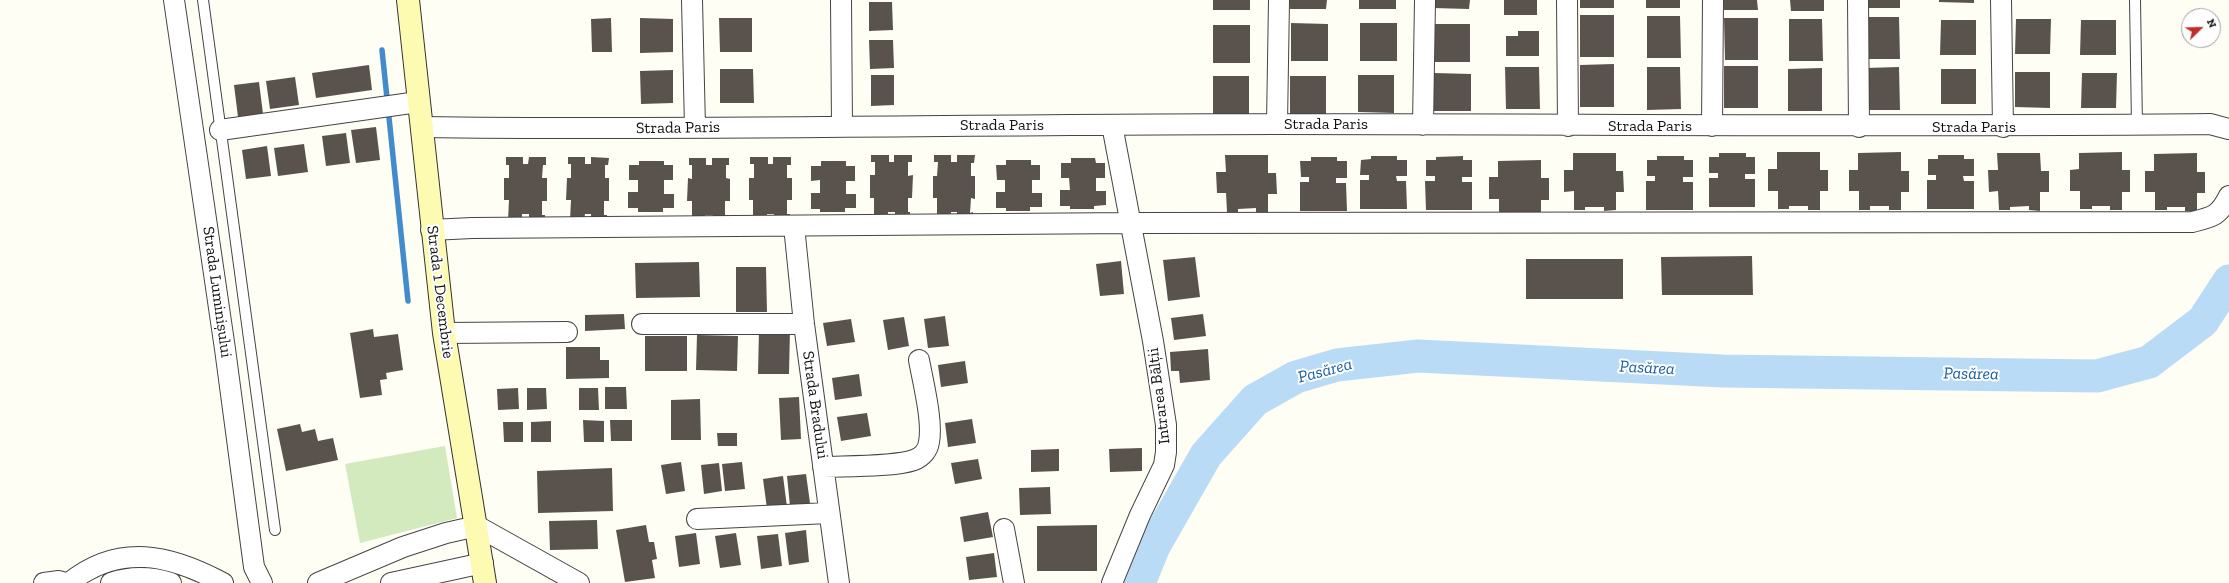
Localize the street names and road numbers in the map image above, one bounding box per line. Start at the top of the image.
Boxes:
street label: Strada Paris [1284,114,1368,134]
street label: Strada Paris [960,115,1044,135]
street label: Strada Paris [1608,116,1692,136]
street label: Strada Paris [1932,117,2016,137]
street label: Strada Paris [636,118,720,138]
street label: Strada Luminișului [198,225,236,359]
street label: Strada 1 Decembrie [422,225,458,359]
street label: Intrarea Bălții [1144,347,1174,445]
street label: Strada Bradului [798,350,832,460]

